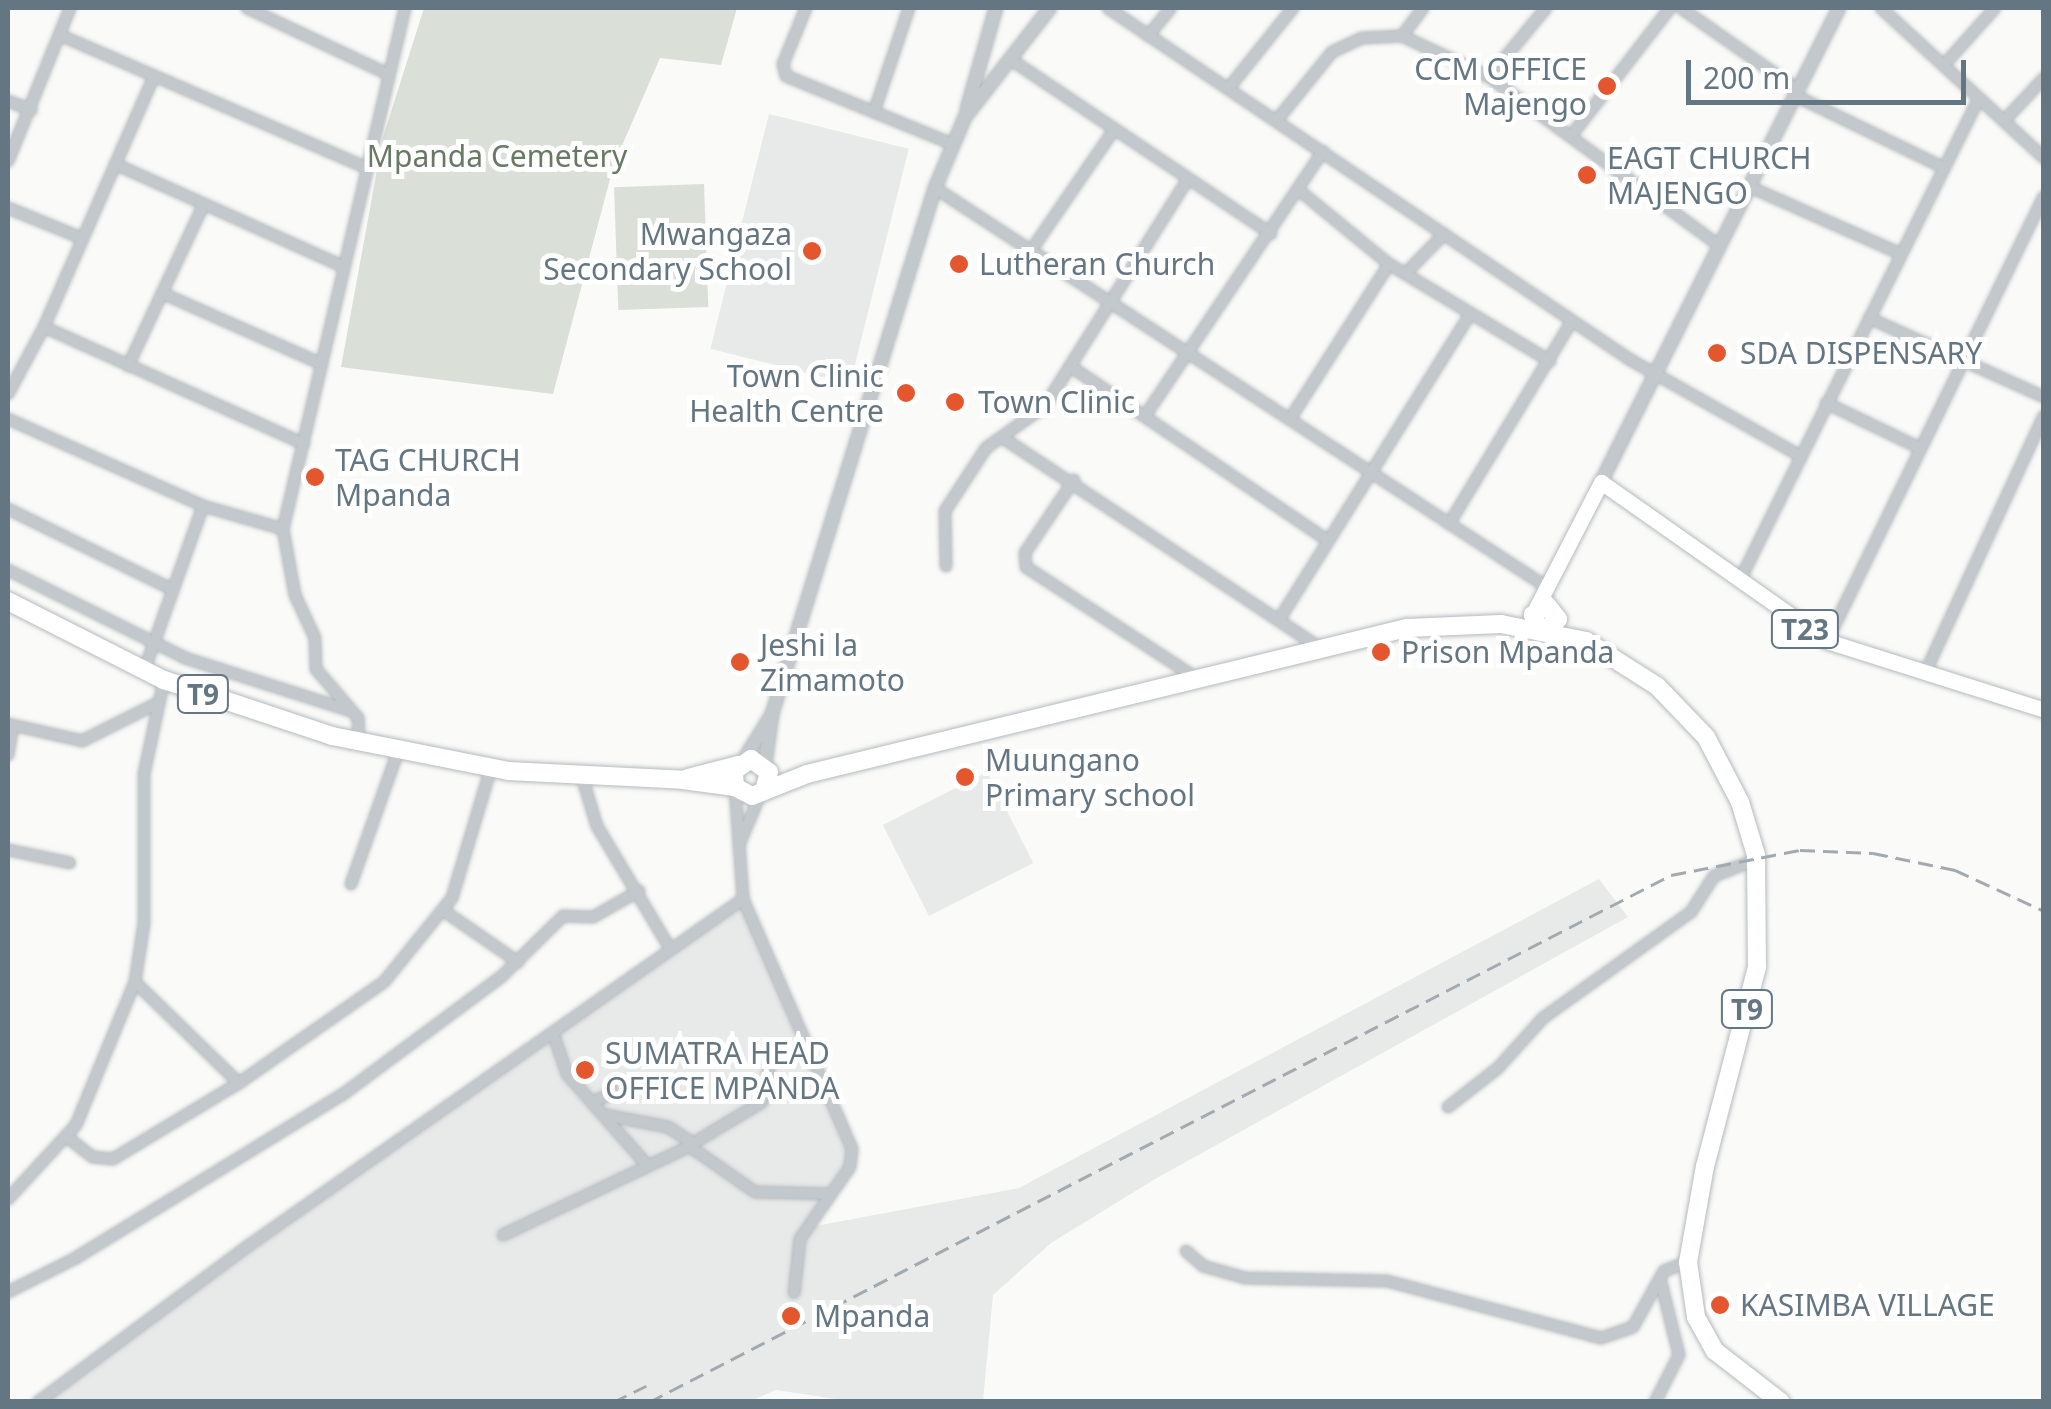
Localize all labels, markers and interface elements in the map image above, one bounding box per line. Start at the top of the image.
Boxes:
scale bar [1691,40,1971,102]
place label: CCM OFFICE Majengo [1414,51,1587,122]
text: 200 m [1703,57,1790,98]
marker: CCM OFFICE Majengo [1596,75,1618,97]
park label: Mpanda Cemetery [367,138,627,174]
place label: EAGT CHURCH MAJENGO [1607,140,1812,210]
marker: EAGT CHURCH MAJENGO [1576,164,1598,186]
place label: Mwangaza Secondary School [543,216,792,286]
marker: Mwangaza Secondary School [801,240,823,262]
place label: Lutheran Church [979,246,1215,282]
marker: Lutheran Church [948,253,970,275]
place label: SDA DISPENSARY [1740,335,1982,371]
marker: SDA DISPENSARY [1704,340,1730,366]
place label: Town Clinic Health Centre [689,358,884,428]
marker: Town Clinic Health Centre [893,380,919,406]
place label: Town Clinic [978,384,1135,420]
marker: Town Clinic [942,389,968,415]
place label: TAG CHURCH Mpanda [335,442,521,512]
marker: TAG CHURCH Mpanda [304,466,326,488]
road number: T23 [1770,606,1840,652]
place label: Jeshi la Zimamoto [760,627,905,698]
place label: Prison Mpanda [1401,634,1614,670]
marker: Prison Mpanda [1370,641,1392,663]
marker: Jeshi la Zimamoto [729,651,751,673]
road number: T9 [176,671,230,717]
place label: Muungano Primary school [985,742,1195,812]
marker: Muungano Primary school [954,766,976,788]
road number: T9 [1720,986,1774,1032]
place label: SUMATRA HEAD OFFICE MPANDA [605,1035,839,1106]
marker: SUMATRA HEAD OFFICE MPANDA [574,1059,596,1081]
place label: KASIMBA VILLAGE [1740,1287,1995,1323]
marker: KASIMBA VILLAGE [1709,1294,1731,1316]
place label: Mpanda [814,1298,930,1334]
marker: Mpanda [778,1303,804,1329]

